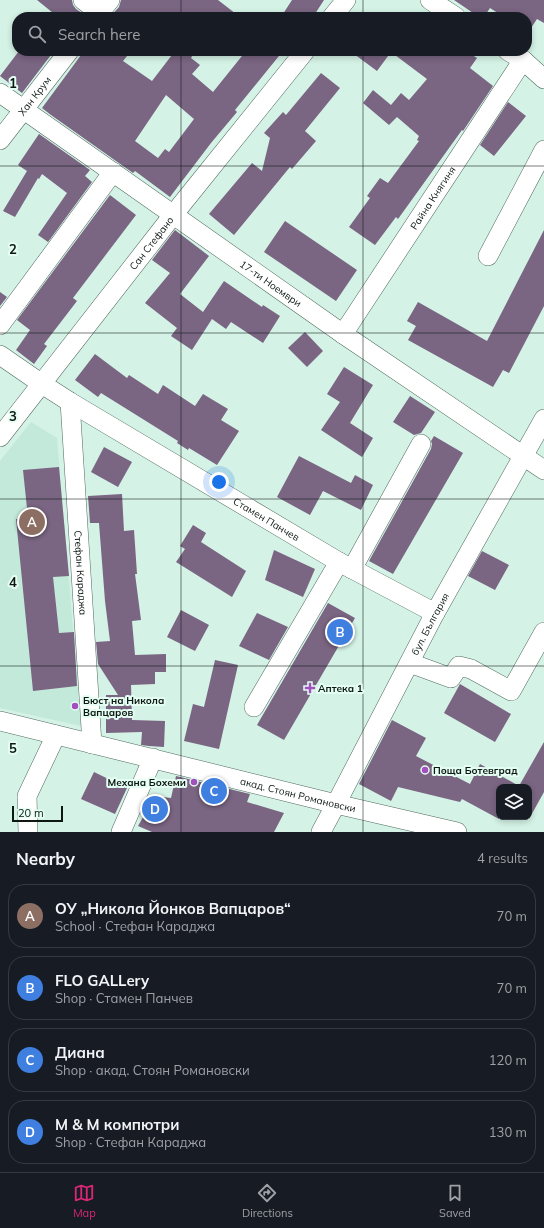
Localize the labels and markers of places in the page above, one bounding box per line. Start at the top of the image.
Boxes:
pin: A [19,507,45,537]
pin: B [327,617,353,647]
place label: Аптека 1 [318,682,363,695]
marker: Аптека 1 [305,683,315,693]
place label: Бюст на Никола Вапцаров [83,694,164,719]
marker: Бюст на Никола Вапцаров [70,701,80,711]
place label: Поща Ботевград [433,764,518,777]
marker: Поща Ботевград [420,765,430,775]
place label: Механа Бохеми [107,776,186,789]
pin: C [201,776,227,806]
marker: Механа Бохеми [189,777,199,787]
pin: D [142,794,168,824]

